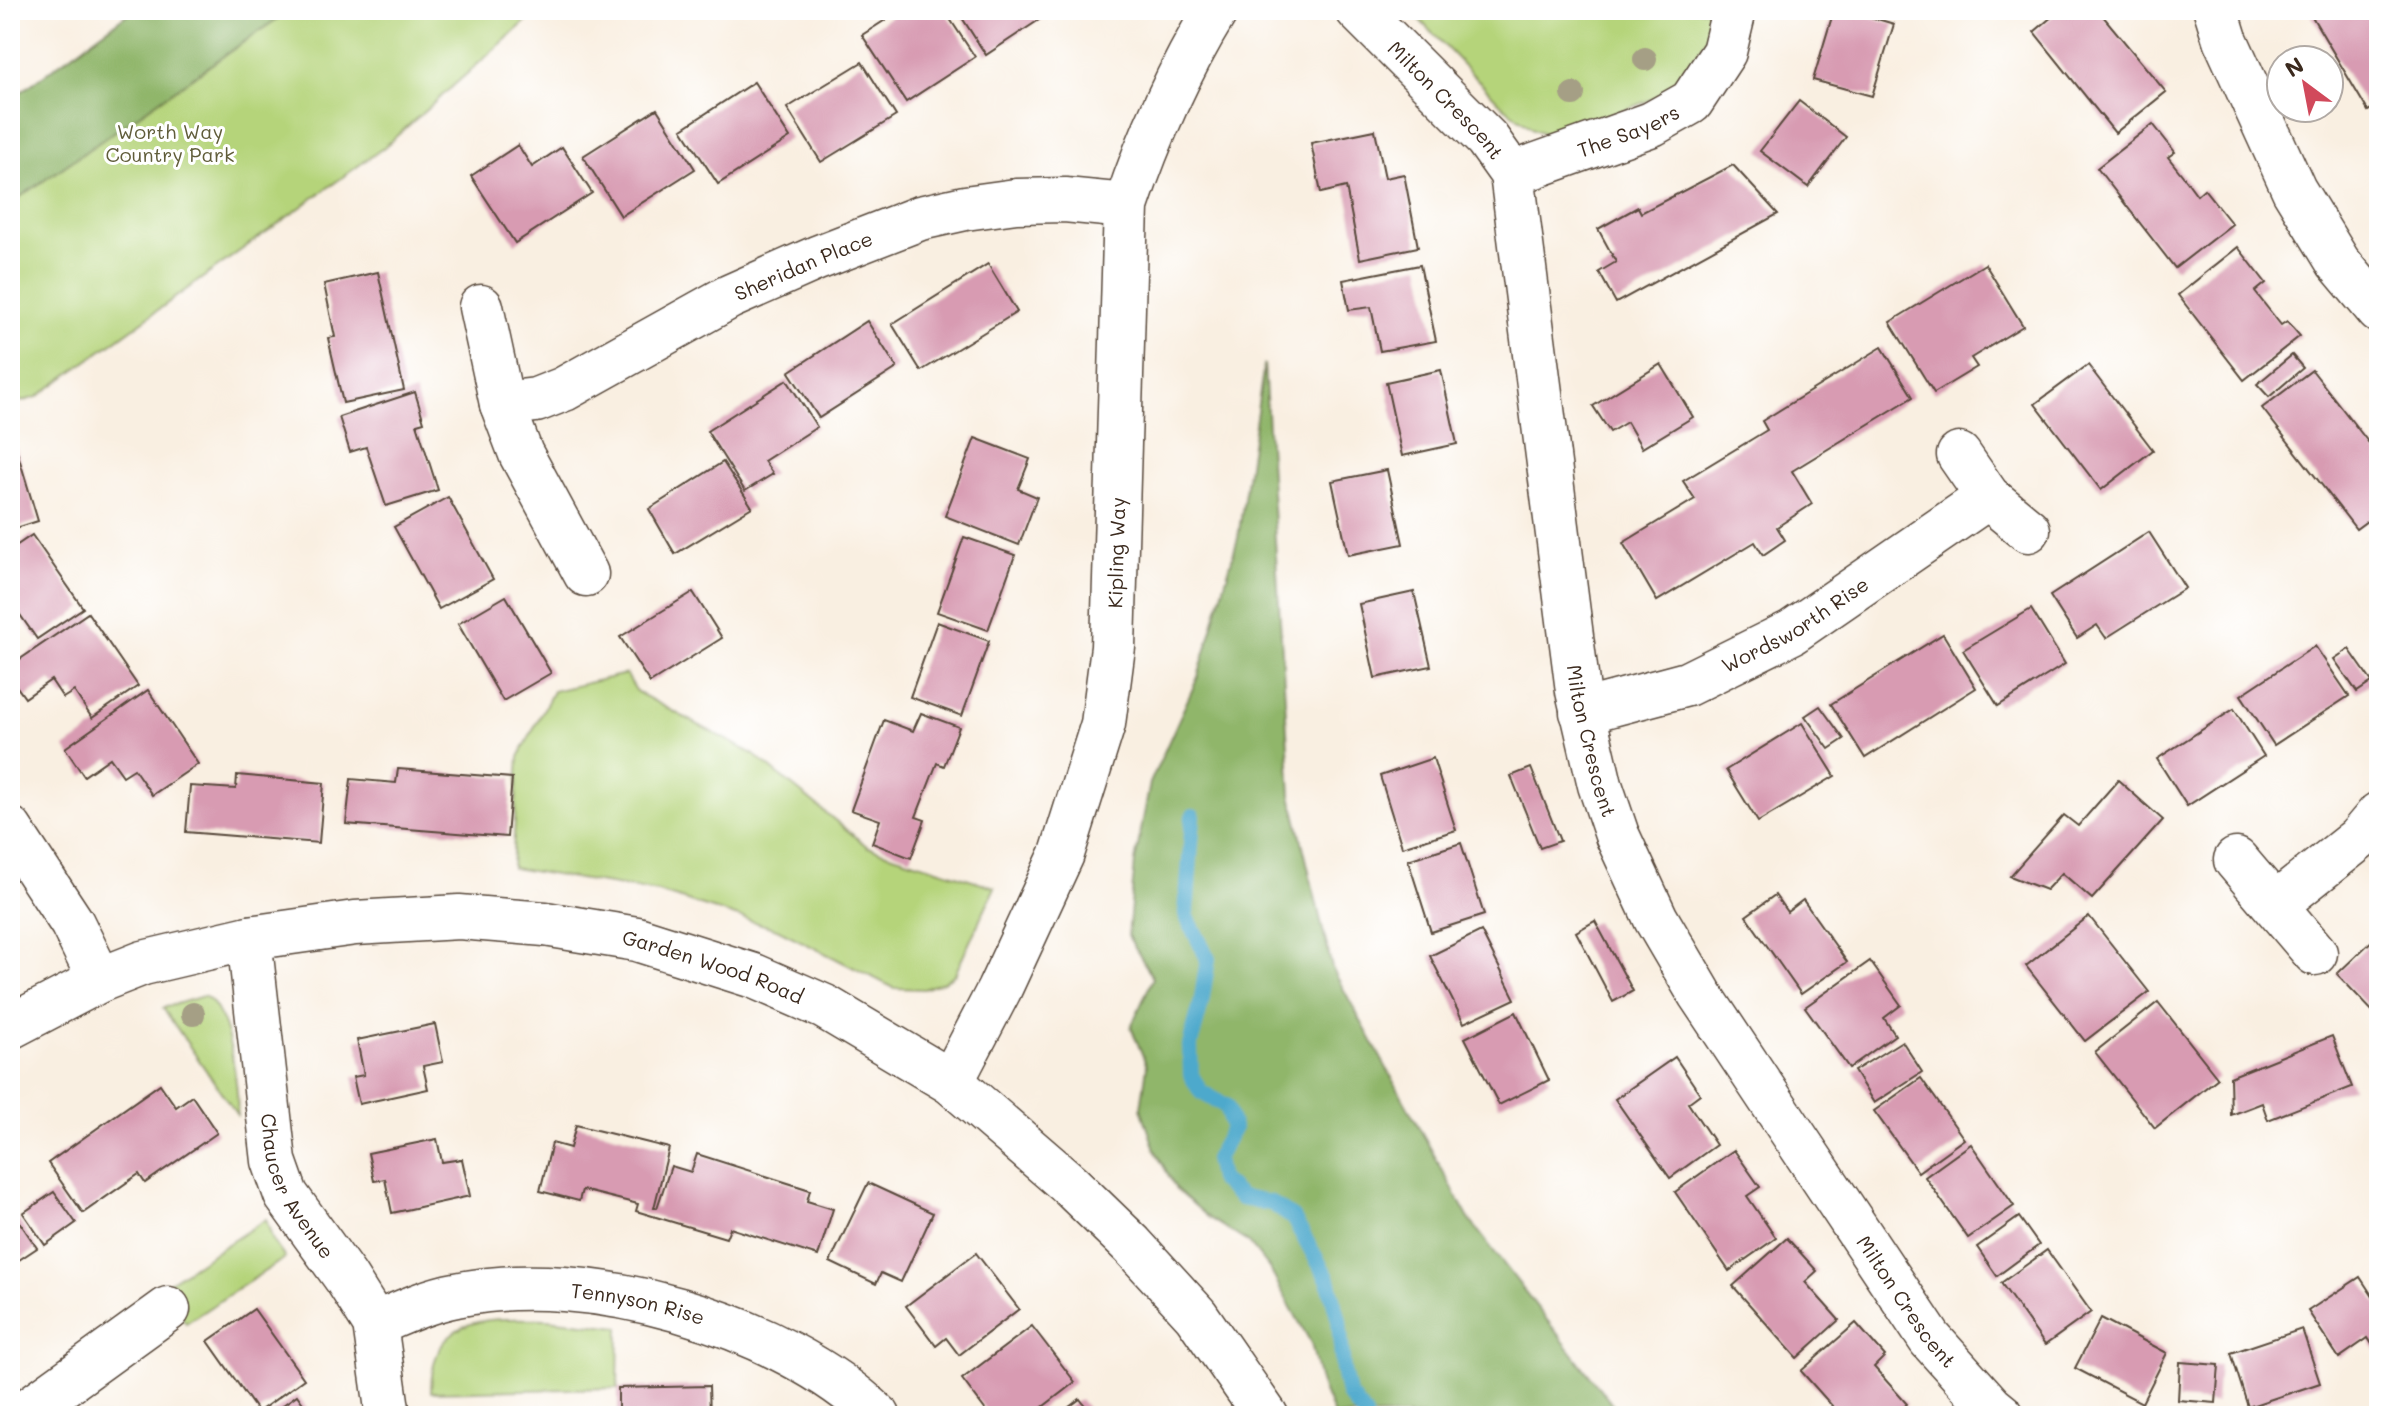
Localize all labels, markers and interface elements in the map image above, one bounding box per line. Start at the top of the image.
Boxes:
street label: Milton Crescent [1383,35,1510,164]
north arrow [2265,44,2345,124]
text: N [2279,50,2309,83]
street label: The Sayers [1574,98,1684,163]
park label: Worth Way Country Park [105,118,235,167]
street label: Sheridan Place [730,225,876,306]
street label: Kipling Way [1101,497,1130,609]
street label: Wordsworth Rise [1717,570,1873,678]
street label: Milton Crescent [1562,663,1623,820]
street label: Garden Wood Road [621,924,808,1009]
street label: Chaucer Avenue [256,1112,340,1263]
street label: Milton Crescent [1851,1230,1962,1373]
street label: Tennyson Rise [570,1277,708,1330]

